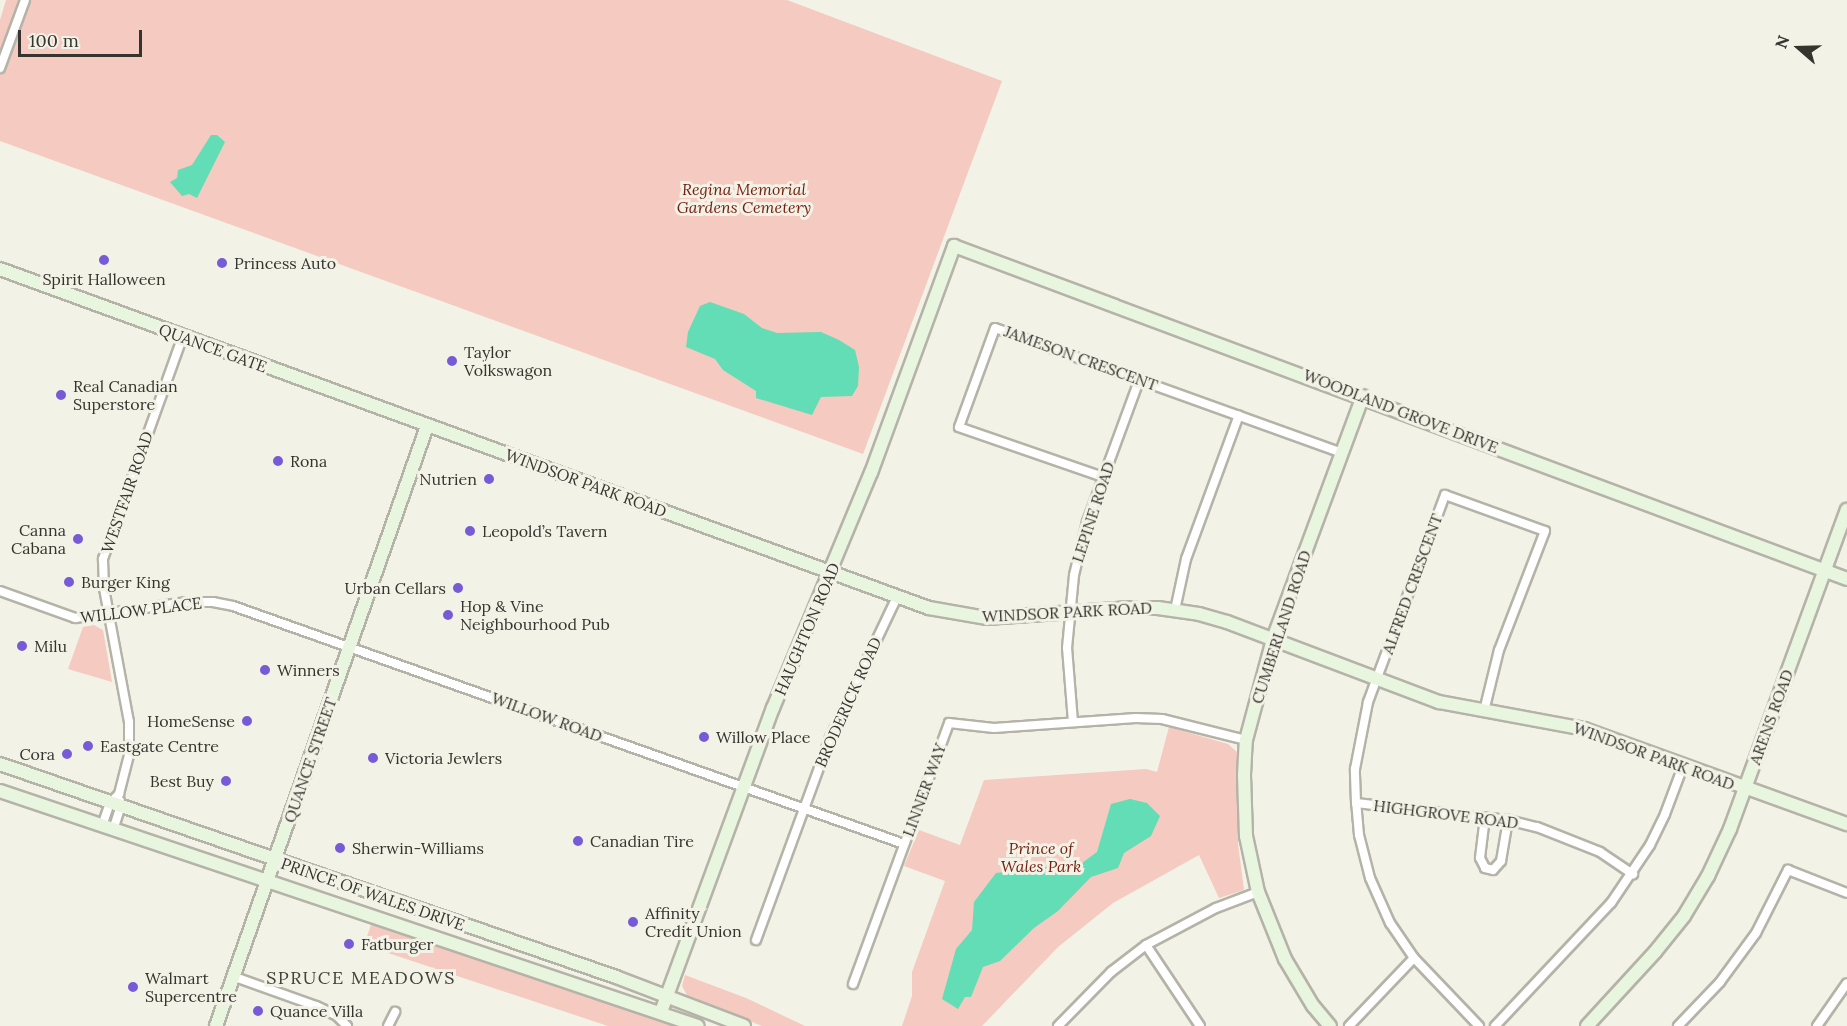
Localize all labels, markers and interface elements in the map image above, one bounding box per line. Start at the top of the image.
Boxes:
scale bar [21,18,146,56]
north arrow [1769,18,1829,78]
text: 100 m [29,29,79,52]
text: N [1771,33,1794,51]
park label: Regina Memorial Gardens Cemetery [677,179,811,217]
marker: Spirit Halloween [97,253,111,267]
place label: Princess Auto [234,253,336,273]
marker: Princess Auto [215,256,229,270]
place label: Spirit Halloween [42,269,166,289]
street label: QUANCE GATE [156,320,270,376]
street label: JAMESON CRESCENT [1002,321,1160,395]
place label: Taylor Volkswagon [464,342,552,380]
marker: Taylor Volkswagon [445,354,459,368]
street label: WOODLAND GROVE DRIVE [1301,365,1501,457]
place label: Real Canadian Superstore [73,376,178,414]
marker: Real Canadian Superstore [54,388,68,402]
street label: WESTFAIR ROAD [97,429,157,555]
street label: WINDSOR PARK ROAD [503,445,669,521]
place label: Rona [290,451,327,471]
marker: Rona [271,454,285,468]
street label: LEPINE ROAD [1068,459,1118,565]
place label: Nutrien [419,469,477,489]
marker: Nutrien [482,472,496,486]
street label: ALFRED CRESCENT [1378,511,1446,657]
place label: Canna Cabana [11,520,66,558]
place label: Leopold’s Tavern [482,521,607,541]
marker: Leopold’s Tavern [463,524,477,538]
marker: Canna Cabana [71,532,85,546]
street label: CUMBERLAND ROAD [1247,548,1315,706]
street label: HAUGHTON ROAD [770,560,844,698]
place label: Burger King [81,572,170,592]
marker: Burger King [62,575,76,589]
place label: Urban Cellars [344,578,446,598]
marker: Urban Cellars [451,581,465,595]
street label: WILLOW PLACE [79,593,203,627]
place label: Hop & Vine Neighbourhood Pub [460,596,610,634]
street label: WINDSOR PARK ROAD [982,598,1152,626]
marker: Hop & Vine Neighbourhood Pub [441,608,455,622]
street label: BRODERICK ROAD [811,634,885,770]
place label: Milu [34,636,67,656]
marker: Milu [15,639,29,653]
place label: Winners [277,660,340,680]
marker: Winners [258,663,272,677]
street label: ARENS ROAD [1745,667,1797,767]
street label: WILLOW ROAD [489,688,605,746]
street label: QUANCE STREET [280,695,340,825]
place label: HomeSense [147,711,235,731]
marker: HomeSense [240,714,254,728]
street label: WINDSOR PARK ROAD [1571,718,1737,794]
place label: Willow Place [716,727,810,747]
marker: Willow Place [697,730,711,744]
place label: Eastgate Centre [100,736,219,756]
marker: Eastgate Centre [81,739,95,753]
street label: LINNER WAY [898,741,950,839]
place label: Cora [19,744,55,764]
marker: Cora [60,747,74,761]
place label: Victoria Jewlers [385,748,502,768]
marker: Victoria Jewlers [366,751,380,765]
place label: Best Buy [150,771,214,791]
marker: Best Buy [219,774,233,788]
street label: HIGHGROVE ROAD [1372,796,1520,832]
place label: Canadian Tire [590,831,694,851]
marker: Canadian Tire [571,834,585,848]
place label: Sherwin-Williams [352,838,484,858]
park label: Prince of Wales Park [1001,838,1081,876]
marker: Sherwin-Williams [333,841,347,855]
street label: PRINCE OF WALES DRIVE [278,853,468,935]
place label: Affinity Credit Union [645,903,742,941]
marker: Affinity Credit Union [626,915,640,929]
place label: Fatburger [361,934,434,954]
marker: Fatburger [342,937,356,951]
district label: SPRUCE MEADOWS [266,967,456,989]
place label: Walmart Supercentre [145,968,237,1006]
marker: Walmart Supercentre [126,980,140,994]
place label: Quance Villa [270,1001,363,1021]
marker: Quance Villa [251,1004,265,1018]

